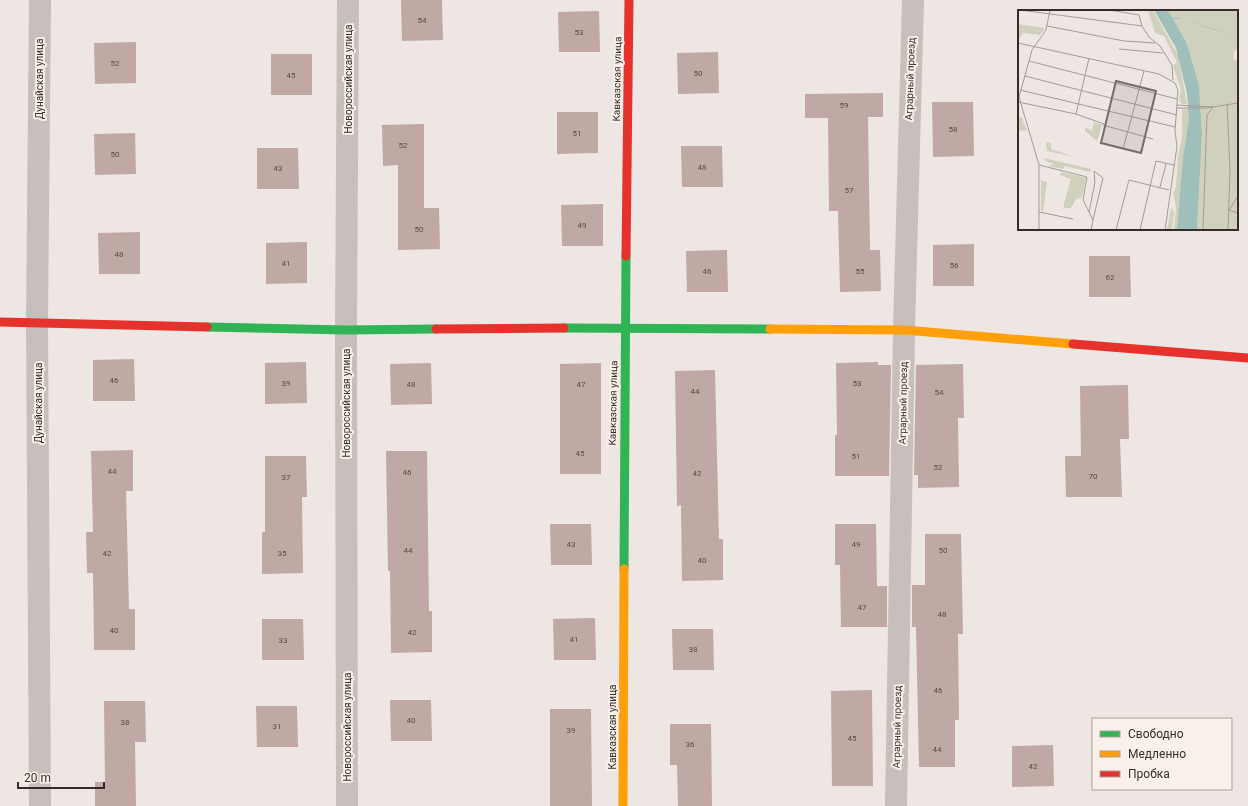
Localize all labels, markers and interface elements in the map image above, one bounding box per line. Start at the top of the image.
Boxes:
inset map [1018,10,1238,230]
house number: 54 [418,16,427,25]
street label: Новороссийская улица [343,24,354,134]
house number: 53 [575,28,584,37]
street label: Кавказская улица [611,36,623,122]
street label: Аграрный проезд [903,37,917,121]
street label: Дунайская улица [34,39,45,119]
house number: 52 [111,59,120,68]
house number: 50 [694,69,703,78]
house number: 45 [287,71,296,80]
house number: 59 [840,101,849,110]
house number: 58 [949,125,958,134]
house number: 51 [573,129,582,138]
house number: 52 [399,141,408,150]
house number: 50 [111,150,120,159]
house number: 48 [698,163,707,172]
house number: 43 [274,164,283,173]
house number: 57 [845,186,854,195]
house number: 49 [578,221,587,230]
house number: 50 [415,225,424,234]
house number: 48 [115,250,124,259]
house number: 41 [282,259,291,268]
house number: 56 [950,261,959,270]
house number: 46 [703,267,712,276]
house number: 55 [856,267,865,276]
house number: 62 [1106,273,1115,282]
street label: Новороссийская улица [341,348,352,458]
street label: Кавказская улица [607,360,619,446]
street label: Аграрный проезд [897,362,909,444]
street label: Дунайская улица [33,363,44,443]
house number: 46 [110,376,119,385]
house number: 39 [282,379,291,388]
house number: 53 [853,379,862,388]
house number: 48 [407,380,416,389]
house number: 47 [577,380,586,389]
house number: 44 [691,387,700,396]
house number: 54 [935,388,944,397]
house number: 45 [576,449,585,458]
house number: 51 [852,452,861,461]
house number: 52 [934,463,943,472]
house number: 44 [108,467,117,476]
house number: 46 [403,468,412,477]
house number: 42 [693,469,702,478]
house number: 70 [1089,472,1098,481]
house number: 37 [282,473,291,482]
house number: 43 [567,540,576,549]
house number: 49 [852,540,861,549]
house number: 44 [404,546,413,555]
house number: 50 [939,546,948,555]
house number: 42 [103,549,112,558]
house number: 35 [278,549,287,558]
house number: 40 [698,556,707,565]
house number: 47 [858,603,867,612]
house number: 48 [938,610,947,619]
house number: 40 [110,626,119,635]
house number: 42 [408,628,417,637]
house number: 41 [570,635,579,644]
house number: 33 [279,636,288,645]
house number: 38 [689,645,698,654]
street label: Новороссийская улица [342,672,353,782]
street label: Кавказская улица [607,684,618,770]
street label: Аграрный проезд [891,686,903,768]
house number: 46 [934,686,943,695]
house number: 40 [407,716,416,725]
house number: 38 [121,718,130,727]
legend [1092,718,1232,790]
house number: 31 [273,722,282,731]
house number: 39 [567,726,576,735]
text: Свободно [1128,727,1184,741]
house number: 45 [848,734,857,743]
house number: 36 [686,740,695,749]
house number: 44 [933,745,942,754]
text: Медленно [1128,747,1186,761]
house number: 42 [1029,762,1038,771]
scale bar [18,764,104,790]
text: Пробка [1128,767,1170,781]
text: 20 m [24,771,51,785]

